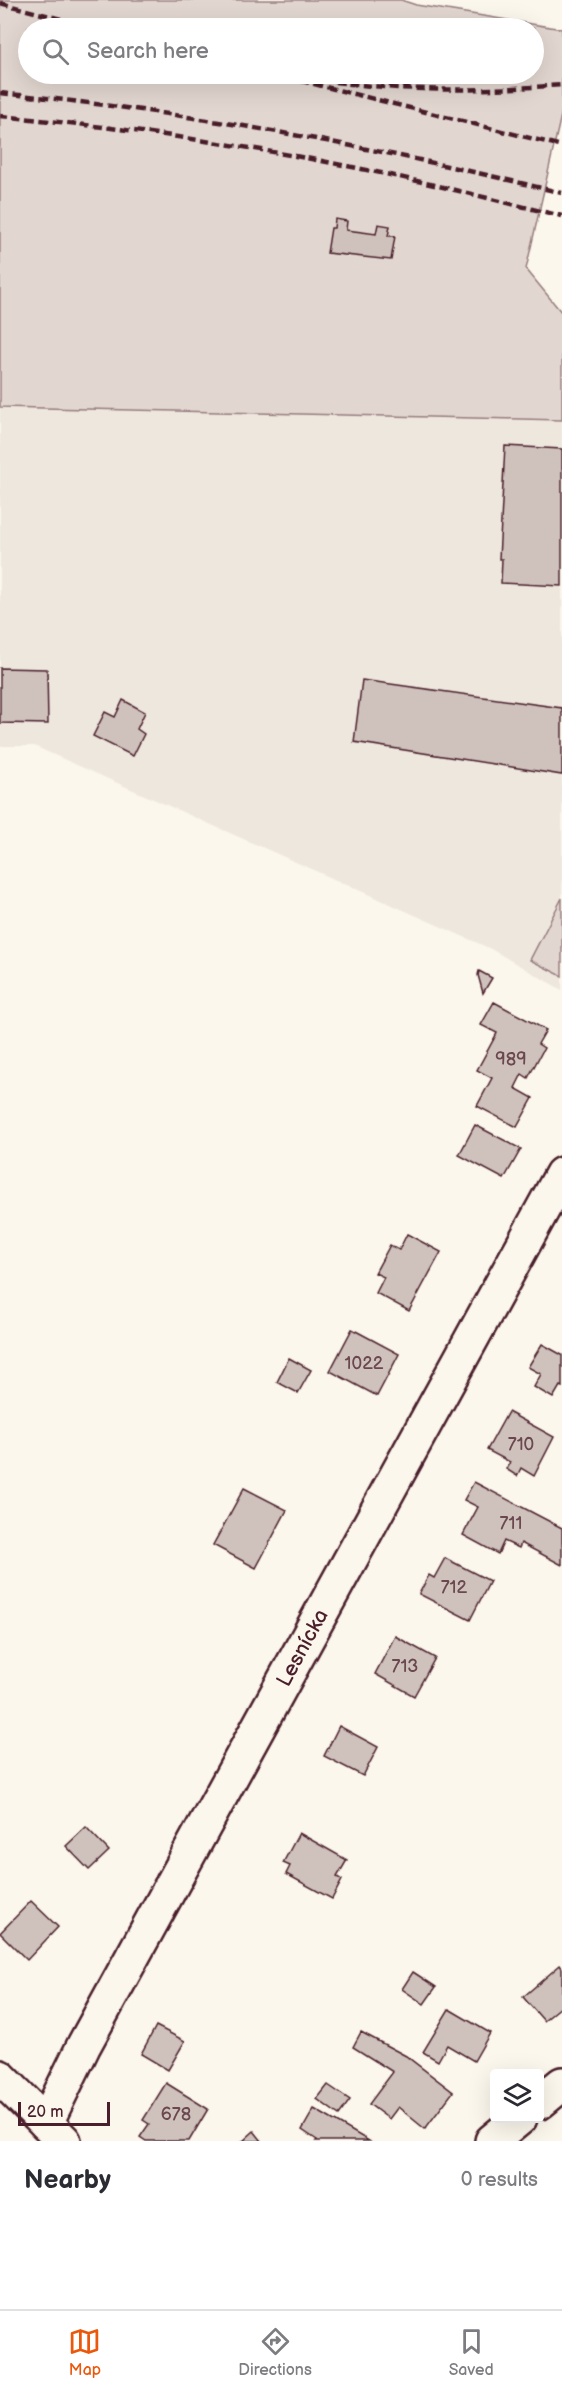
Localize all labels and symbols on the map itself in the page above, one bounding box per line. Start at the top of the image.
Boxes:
house number: 989 [495,1049,527,1070]
house number: 1022 [345,1353,384,1374]
house number: 710 [508,1434,534,1455]
house number: 711 [500,1513,522,1534]
house number: 712 [441,1577,468,1598]
street label: Lesnícka [271,1605,333,1691]
house number: 713 [392,1656,418,1677]
scale bar [18,2099,110,2126]
house number: 678 [161,2104,191,2125]

